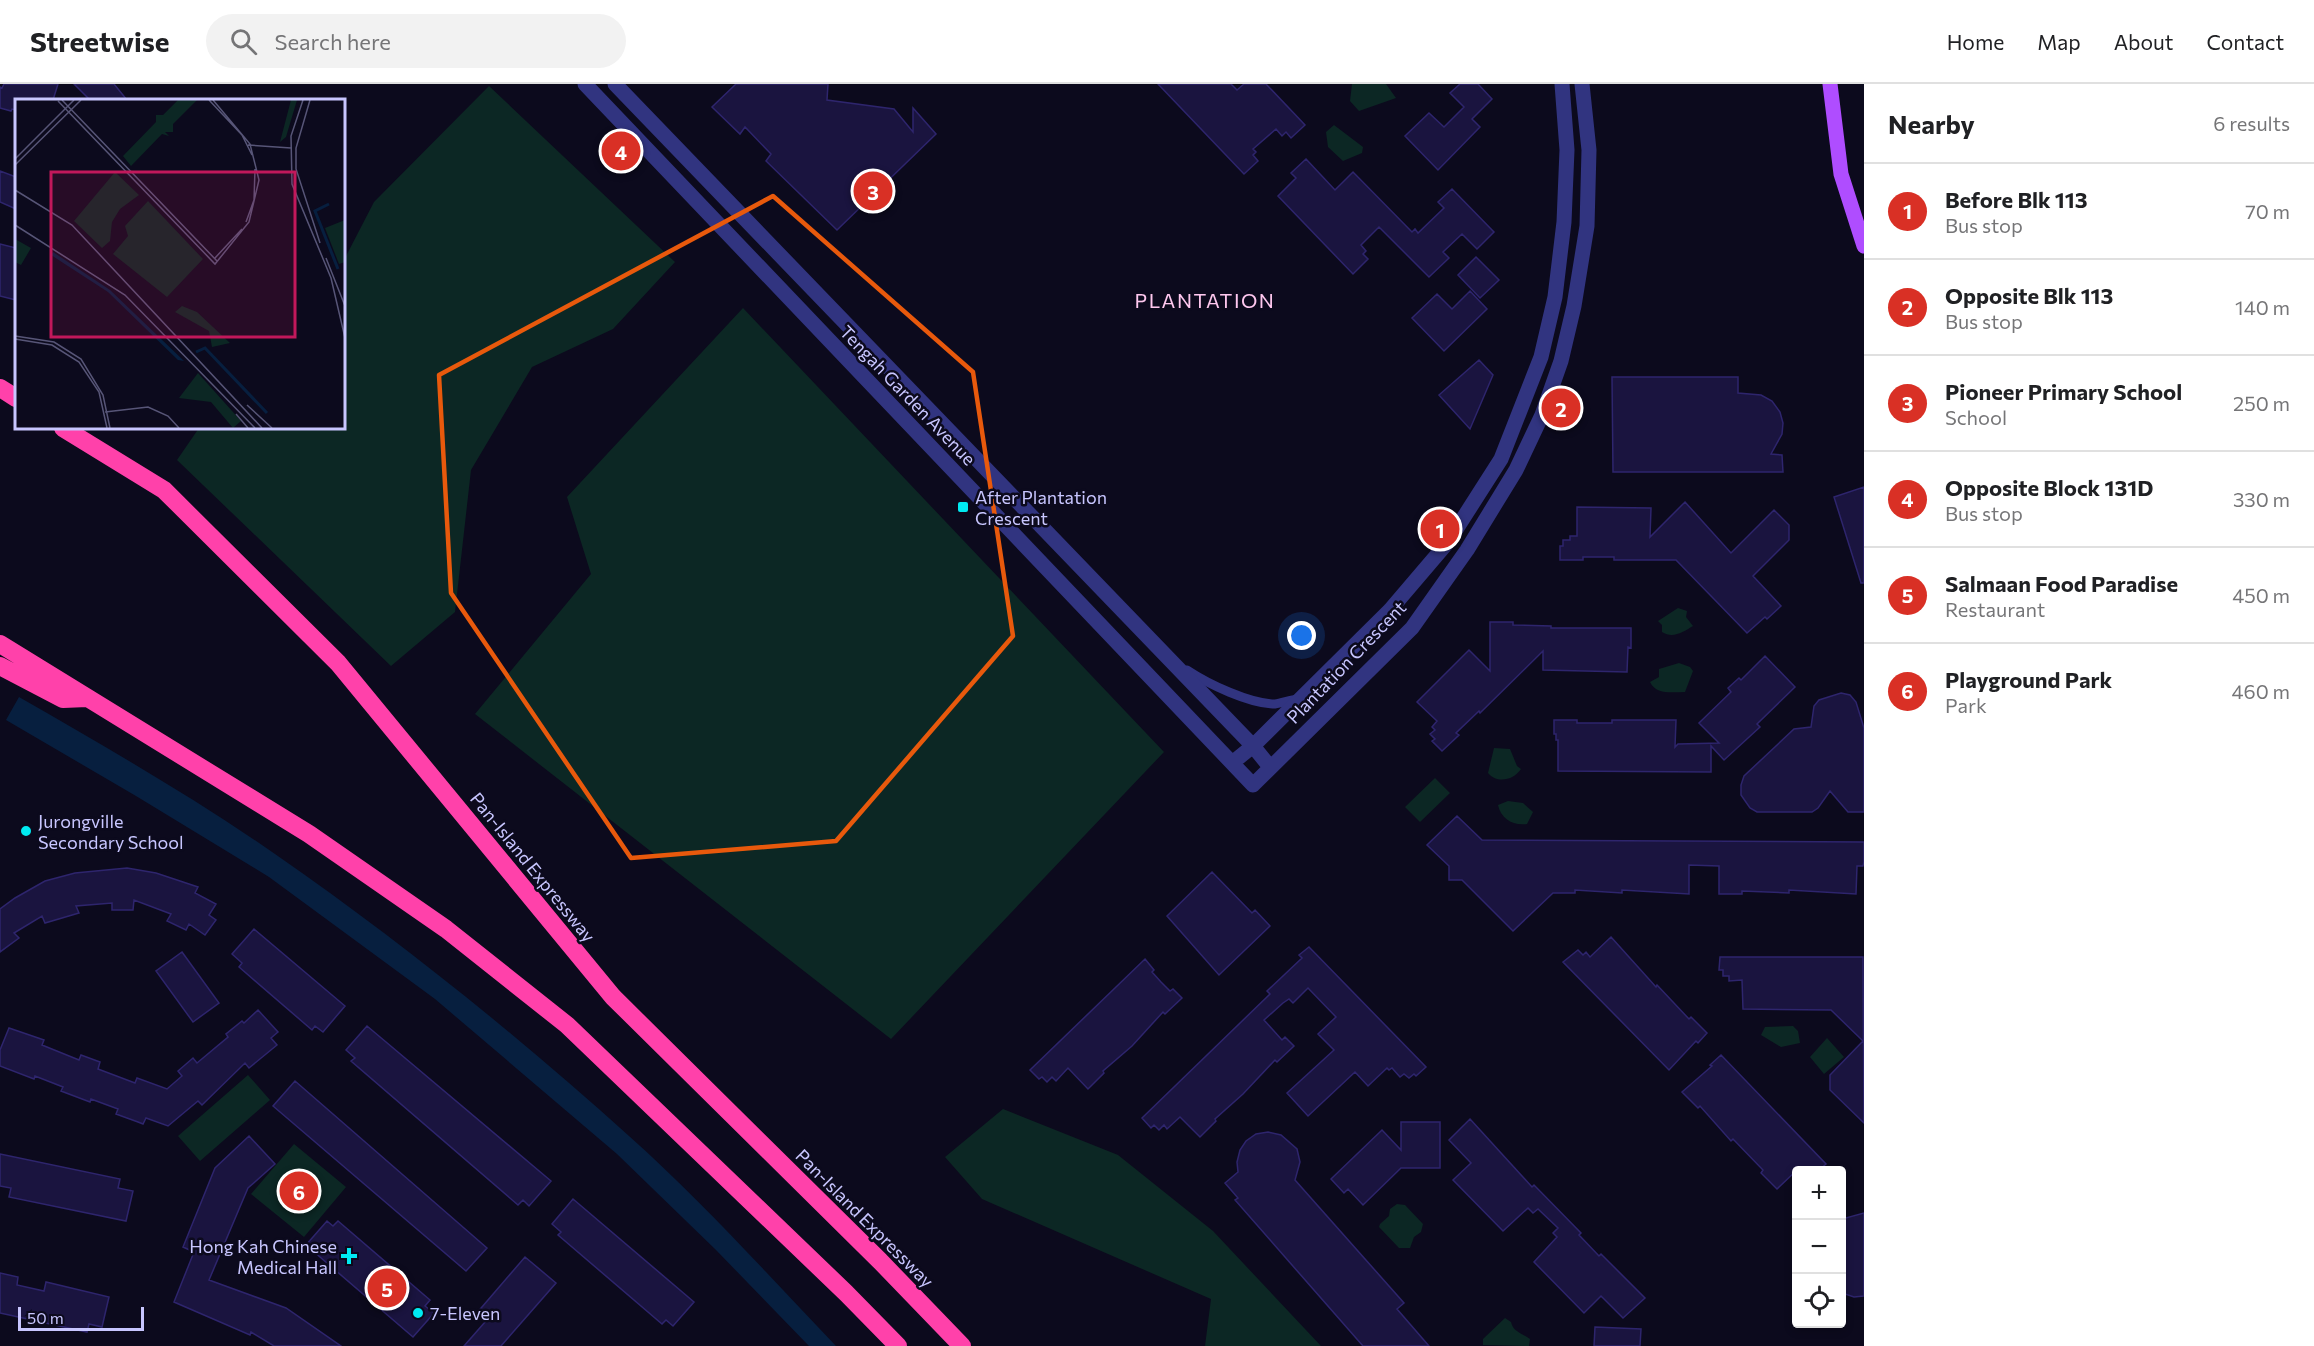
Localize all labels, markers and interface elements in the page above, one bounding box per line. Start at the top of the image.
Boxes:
search box [206,14,626,68]
text: Streetwise [30,24,170,58]
icon: search [227,25,260,58]
text: Search here [275,28,391,55]
text: Home [1947,29,2004,54]
text: Map [2037,29,2081,54]
text: About [2114,29,2173,54]
text: Contact [2206,29,2284,54]
inset map [15,99,345,429]
text: Nearby [1888,108,1975,139]
text: 6 results [2213,111,2290,135]
pin: 4 [602,128,640,174]
pin: 3 [854,168,892,214]
text: Before Blk 113 [1945,186,2088,213]
text: 1 [1903,199,1912,223]
text: 70 m [2245,199,2290,223]
text: Bus stop [1945,213,2023,237]
text: Opposite Blk 113 [1945,282,2113,309]
district label: PLANTATION [1135,288,1275,312]
text: 2 [1902,295,1913,319]
text: 140 m [2235,295,2290,319]
text: Bus stop [1945,309,2023,333]
street label: Tengah Garden Avenue [836,320,980,470]
text: Pioneer Primary School [1945,378,2182,405]
pin: 2 [1542,386,1580,430]
text: 3 [1902,391,1913,415]
text: 250 m [2233,391,2290,415]
text: School [1945,405,2007,429]
text: Opposite Block 131D [1945,474,2153,501]
place label: After Plantation Crescent [975,486,1107,529]
text: 4 [1901,487,1914,511]
text: 330 m [2233,487,2290,511]
marker: After Plantation Crescent [956,500,970,514]
text: Bus stop [1945,501,2023,525]
pin: 1 [1420,506,1460,552]
text: Salmaan Food Paradise [1945,570,2178,597]
text: 5 [1902,583,1913,607]
text: 450 m [2232,583,2290,607]
street label: Plantation Crescent [1282,596,1410,728]
text: Restaurant [1945,597,2045,621]
your location [1287,621,1316,650]
text: Playground Park [1945,666,2112,693]
text: 6 [1901,679,1914,703]
text: 460 m [2232,679,2290,703]
text: Park [1945,693,1987,717]
street label: Pan-Island Expressway [466,788,600,946]
place label: Jurongville Secondary School [38,810,184,853]
marker: Jurongville Secondary School [19,824,33,838]
street label: Pan-Island Expressway [791,1144,939,1292]
map controls [1792,1166,1846,1328]
button: + [1792,1166,1846,1220]
pin: 6 [280,1168,318,1214]
button: − [1792,1220,1846,1274]
place label: Hong Kah Chinese Medical Hall [189,1235,337,1278]
marker: Hong Kah Chinese Medical Hall [342,1249,356,1263]
pin: 5 [368,1266,406,1310]
button: locate [1792,1274,1846,1328]
place label: 7-Eleven [430,1302,500,1324]
scale bar [18,1304,144,1332]
marker: 7-Eleven [411,1306,425,1320]
text: 50 m [27,1308,64,1327]

